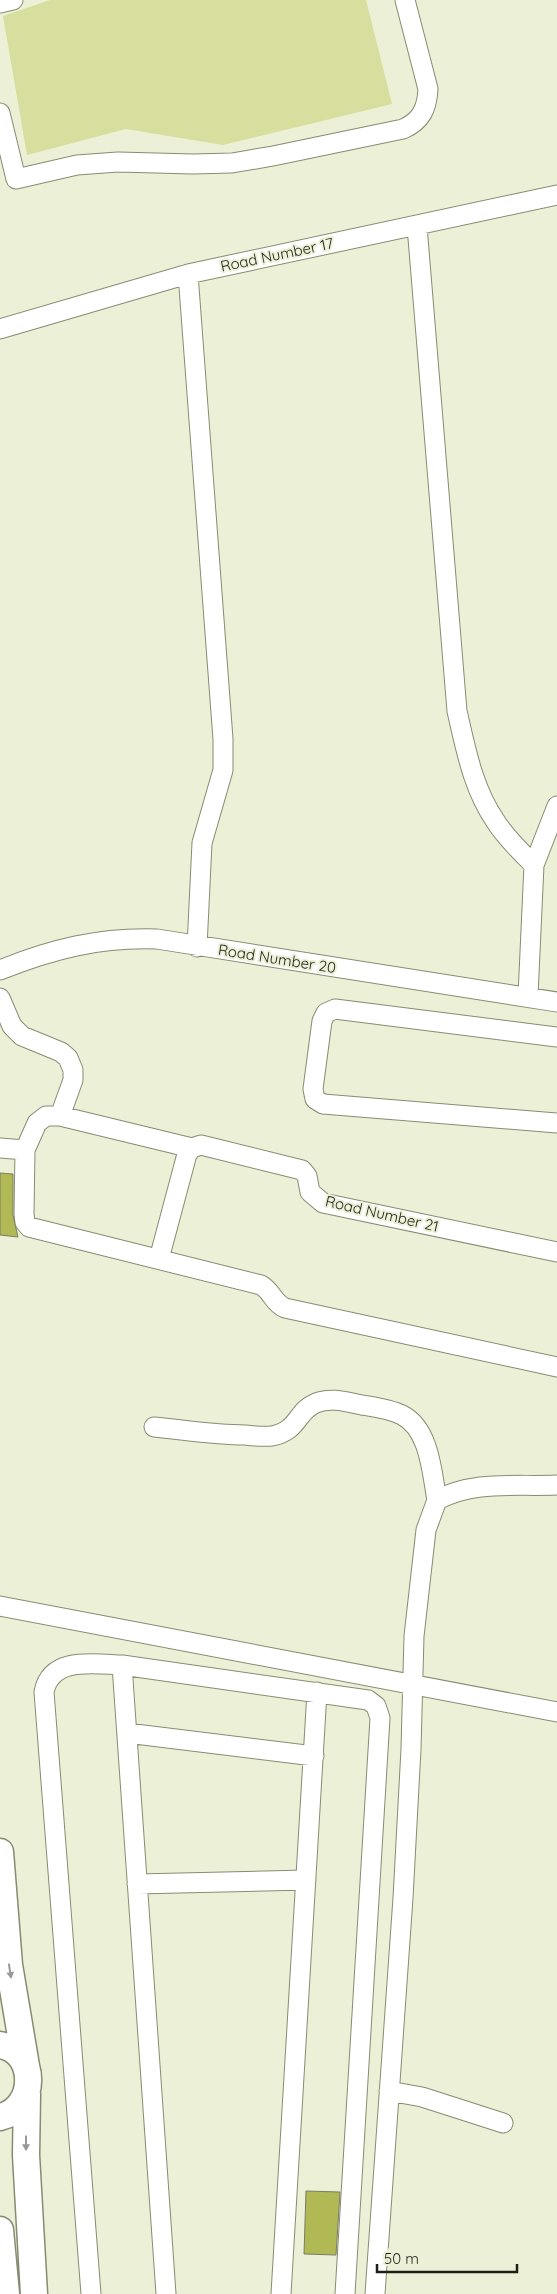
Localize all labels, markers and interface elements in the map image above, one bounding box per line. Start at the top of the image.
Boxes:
street label: Road Number 17 [219,233,335,276]
street label: Road Number 20 [217,940,337,977]
street label: Road Number 21 [324,1191,441,1236]
one-way arrow [7,1963,15,1979]
one-way arrow [22,2135,30,2151]
scale bar [377,2242,517,2274]
text: 50 m [384,2249,419,2268]

